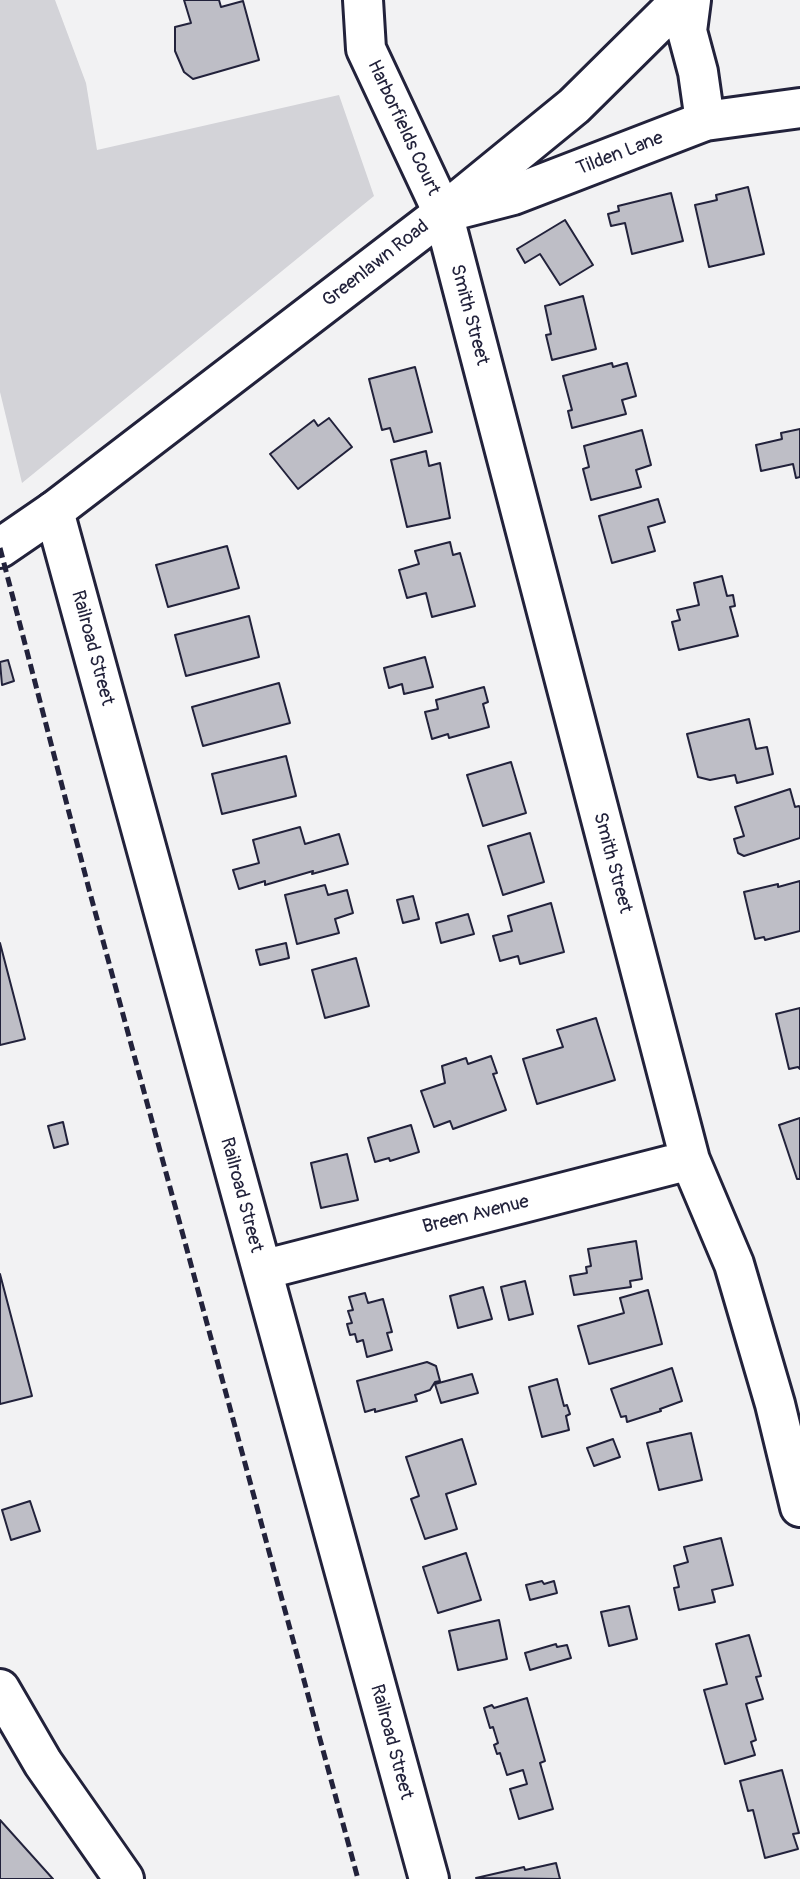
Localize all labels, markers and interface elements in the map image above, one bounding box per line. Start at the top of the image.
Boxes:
street label: Harborfields Court [362,57,444,199]
street label: Tilden Lane [573,127,667,181]
street label: Greenlawn Road [318,215,434,313]
street label: Smith Street [445,262,493,368]
street label: Railroad Street [66,588,118,708]
street label: Smith Street [588,810,636,916]
street label: Railroad Street [215,1135,267,1255]
street label: Breen Avenue [420,1191,532,1239]
street label: Railroad Street [365,1682,417,1802]

